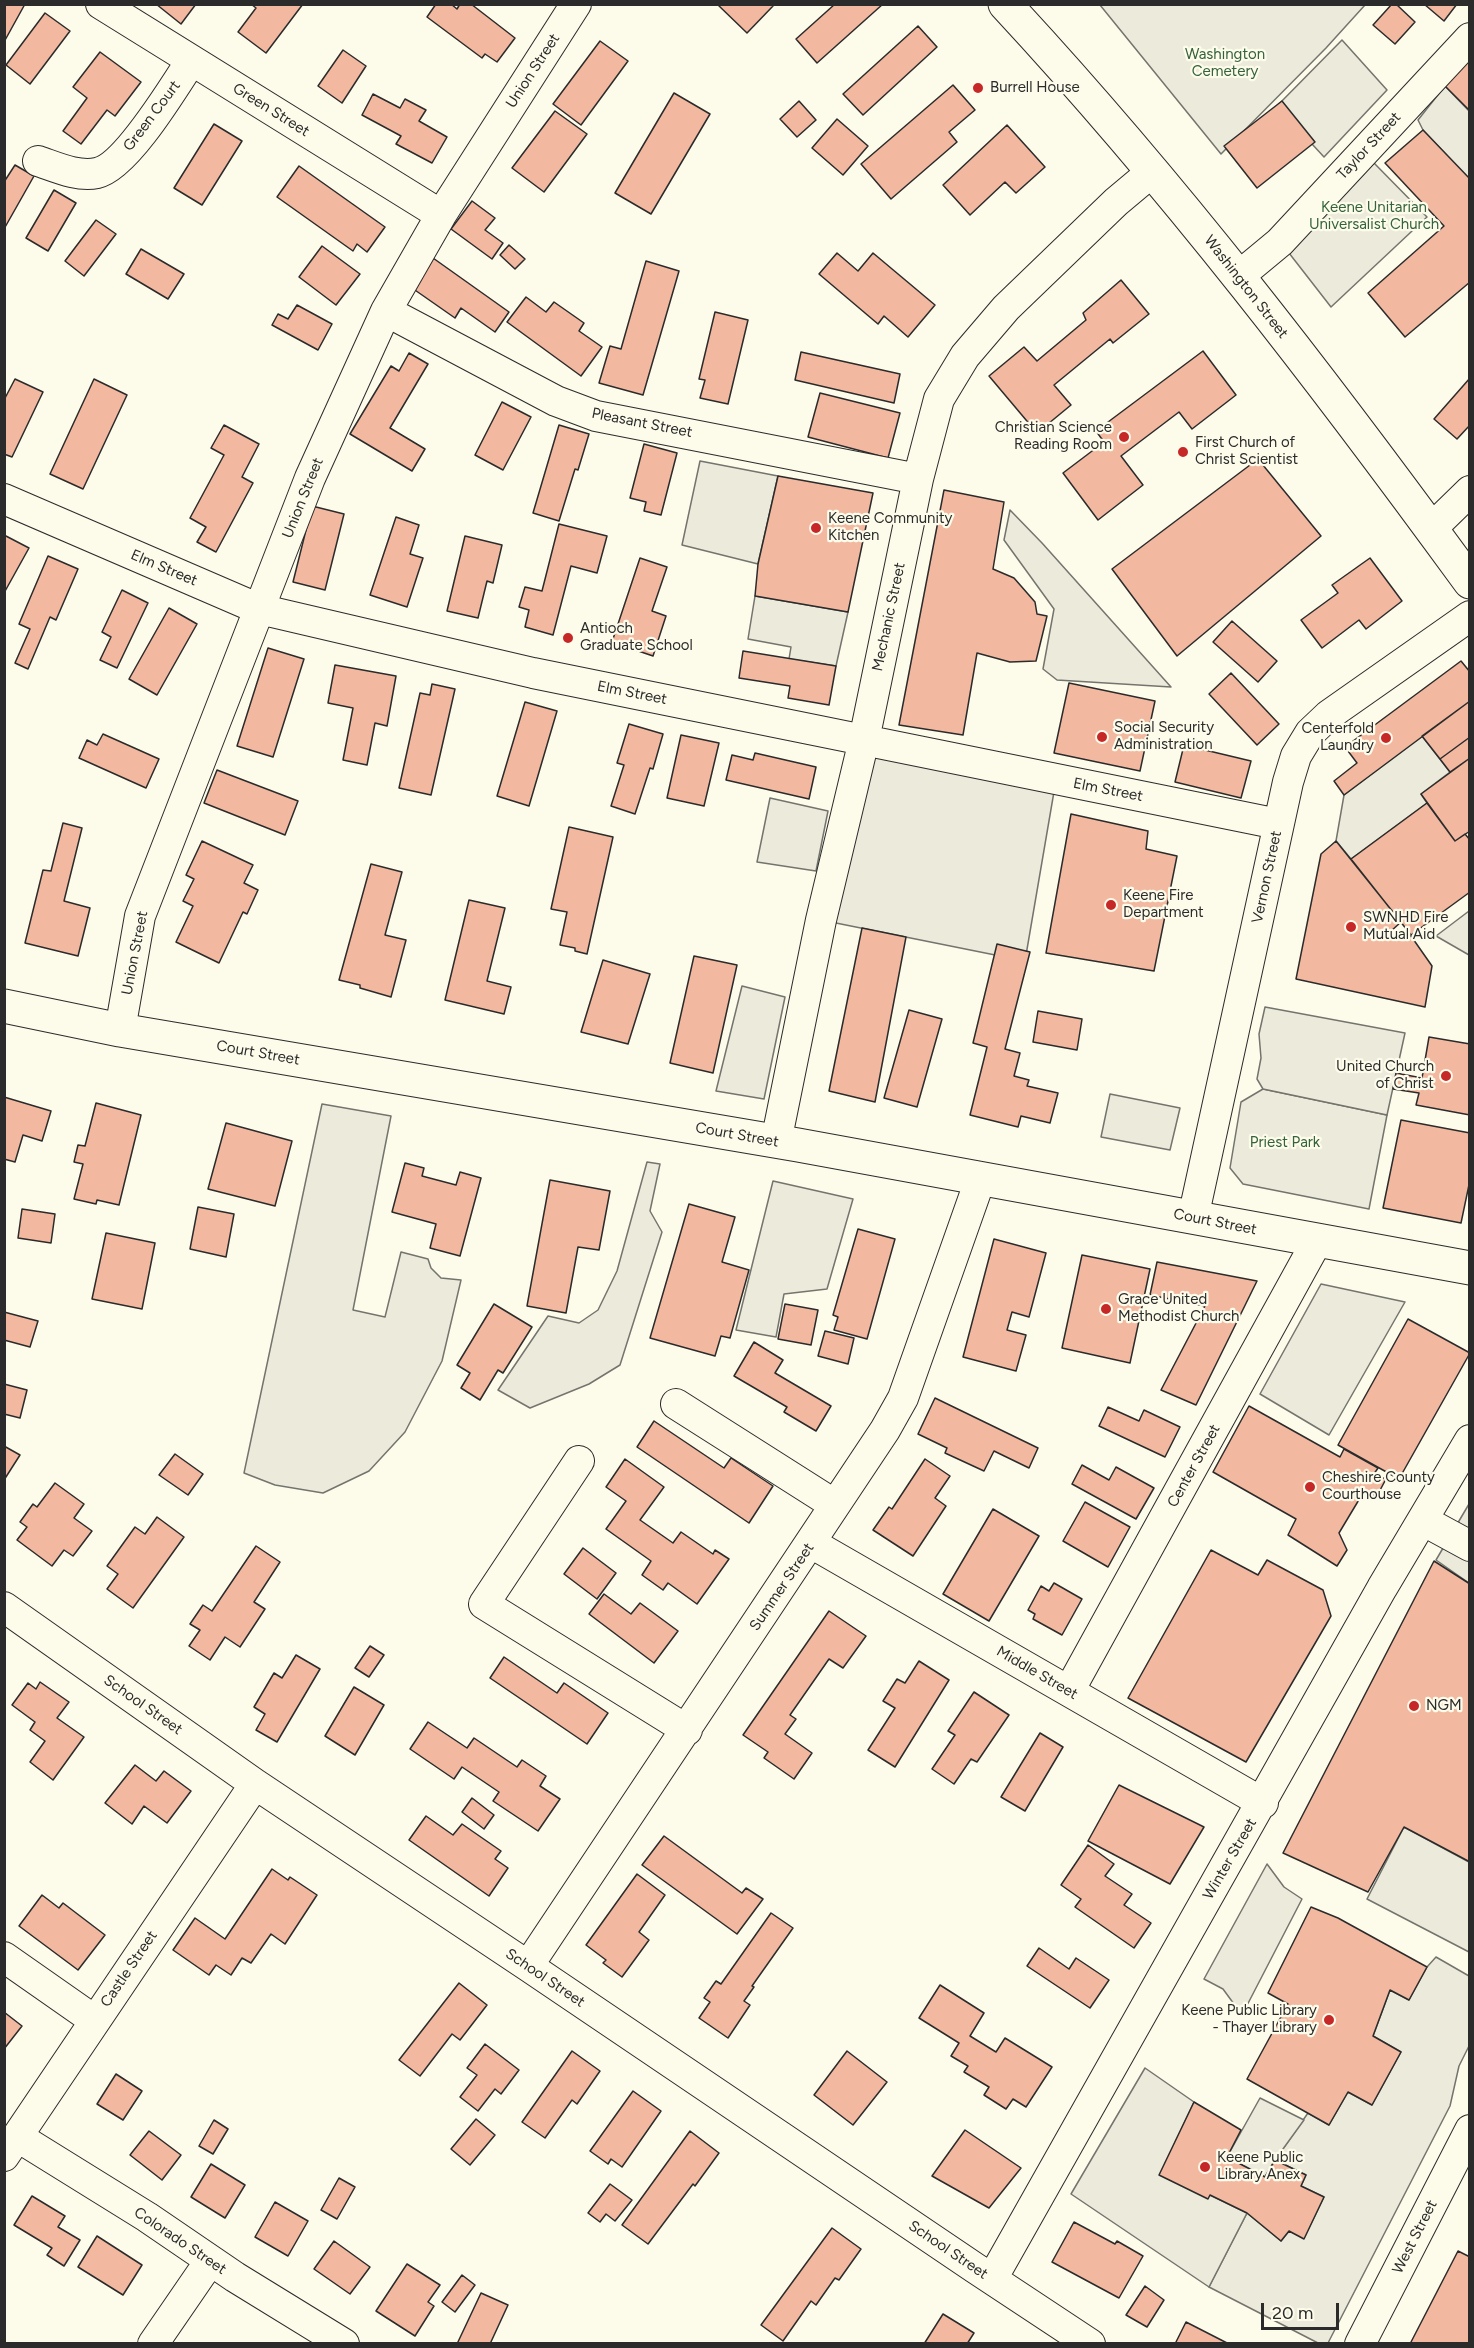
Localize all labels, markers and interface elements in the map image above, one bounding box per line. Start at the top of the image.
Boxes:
street label: Union Street [502,30,564,112]
park label: Washington Cemetery [1185,46,1265,81]
street label: Green Court [120,77,184,155]
street label: Green Street [229,79,313,141]
place label: Burrell House [990,79,1080,97]
marker: Burrell House [971,81,985,95]
street label: Taylor Street [1333,109,1405,183]
park label: Keene Unitarian Universalist Church [1309,199,1439,234]
street label: Washington Street [1200,232,1292,342]
street label: Pleasant Street [590,404,694,442]
place label: Christian Science Reading Room [995,419,1112,454]
marker: Christian Science Reading Room [1117,430,1131,444]
place label: First Church of Christ Scientist [1195,434,1298,469]
marker: First Church of Christ Scientist [1176,445,1190,459]
street label: Union Street [279,455,327,541]
place label: Keene Community Kitchen [828,510,952,545]
marker: Keene Community Kitchen [809,521,823,535]
street label: Elm Street [128,546,200,590]
street label: Mechanic Street [869,561,909,673]
place label: Antioch Graduate School [580,620,693,655]
marker: Antioch Graduate School [561,631,575,645]
street label: Elm Street [596,677,668,709]
place label: Social Security Administration [1114,719,1214,754]
place label: Centerfold Laundry [1301,720,1374,755]
marker: Social Security Administration [1095,730,1109,744]
marker: Centerfold Laundry [1379,731,1393,745]
street label: Elm Street [1072,774,1144,806]
street label: Vernon Street [1248,829,1286,925]
place label: Keene Fire Department [1123,887,1204,922]
marker: Keene Fire Department [1104,898,1118,912]
street label: Union Street [118,909,152,997]
place label: SWNHD Fire Mutual Aid [1363,909,1448,944]
marker: SWNHD Fire Mutual Aid [1344,920,1358,934]
street label: Court Street [215,1037,301,1069]
place label: United Church of Christ [1336,1058,1434,1093]
marker: United Church of Christ [1439,1069,1453,1083]
street label: Court Street [694,1119,780,1151]
park label: Priest Park [1250,1134,1320,1152]
street label: Court Street [1172,1205,1258,1239]
place label: Grace United Methodist Church [1118,1291,1239,1326]
marker: Grace United Methodist Church [1099,1302,1113,1316]
street label: Center Street [1164,1421,1224,1511]
place label: Cheshire County Courthouse [1322,1469,1435,1504]
marker: Cheshire County Courthouse [1303,1480,1317,1494]
street label: Summer Street [746,1540,818,1634]
street label: Middle Street [993,1642,1081,1704]
street label: School Street [100,1671,186,1739]
place label: NGM [1426,1697,1462,1715]
marker: NGM [1407,1699,1421,1713]
street label: Winter Street [1199,1815,1261,1903]
street label: Castle Street [97,1927,161,2011]
street label: School Street [502,1945,588,2011]
place label: Keene Public Library - Thayer Library [1181,2002,1317,2037]
marker: Keene Public Library - Thayer Library [1322,2013,1336,2027]
place label: Keene Public Library Anex [1217,2149,1303,2184]
marker: Keene Public Library Anex [1198,2160,1212,2174]
street label: West Street [1389,2197,1441,2277]
street label: Colorado Street [130,2204,230,2278]
street label: School Street [905,2217,991,2283]
scale bar [1264,2291,1342,2329]
text: 20 m [1272,2302,1313,2324]

